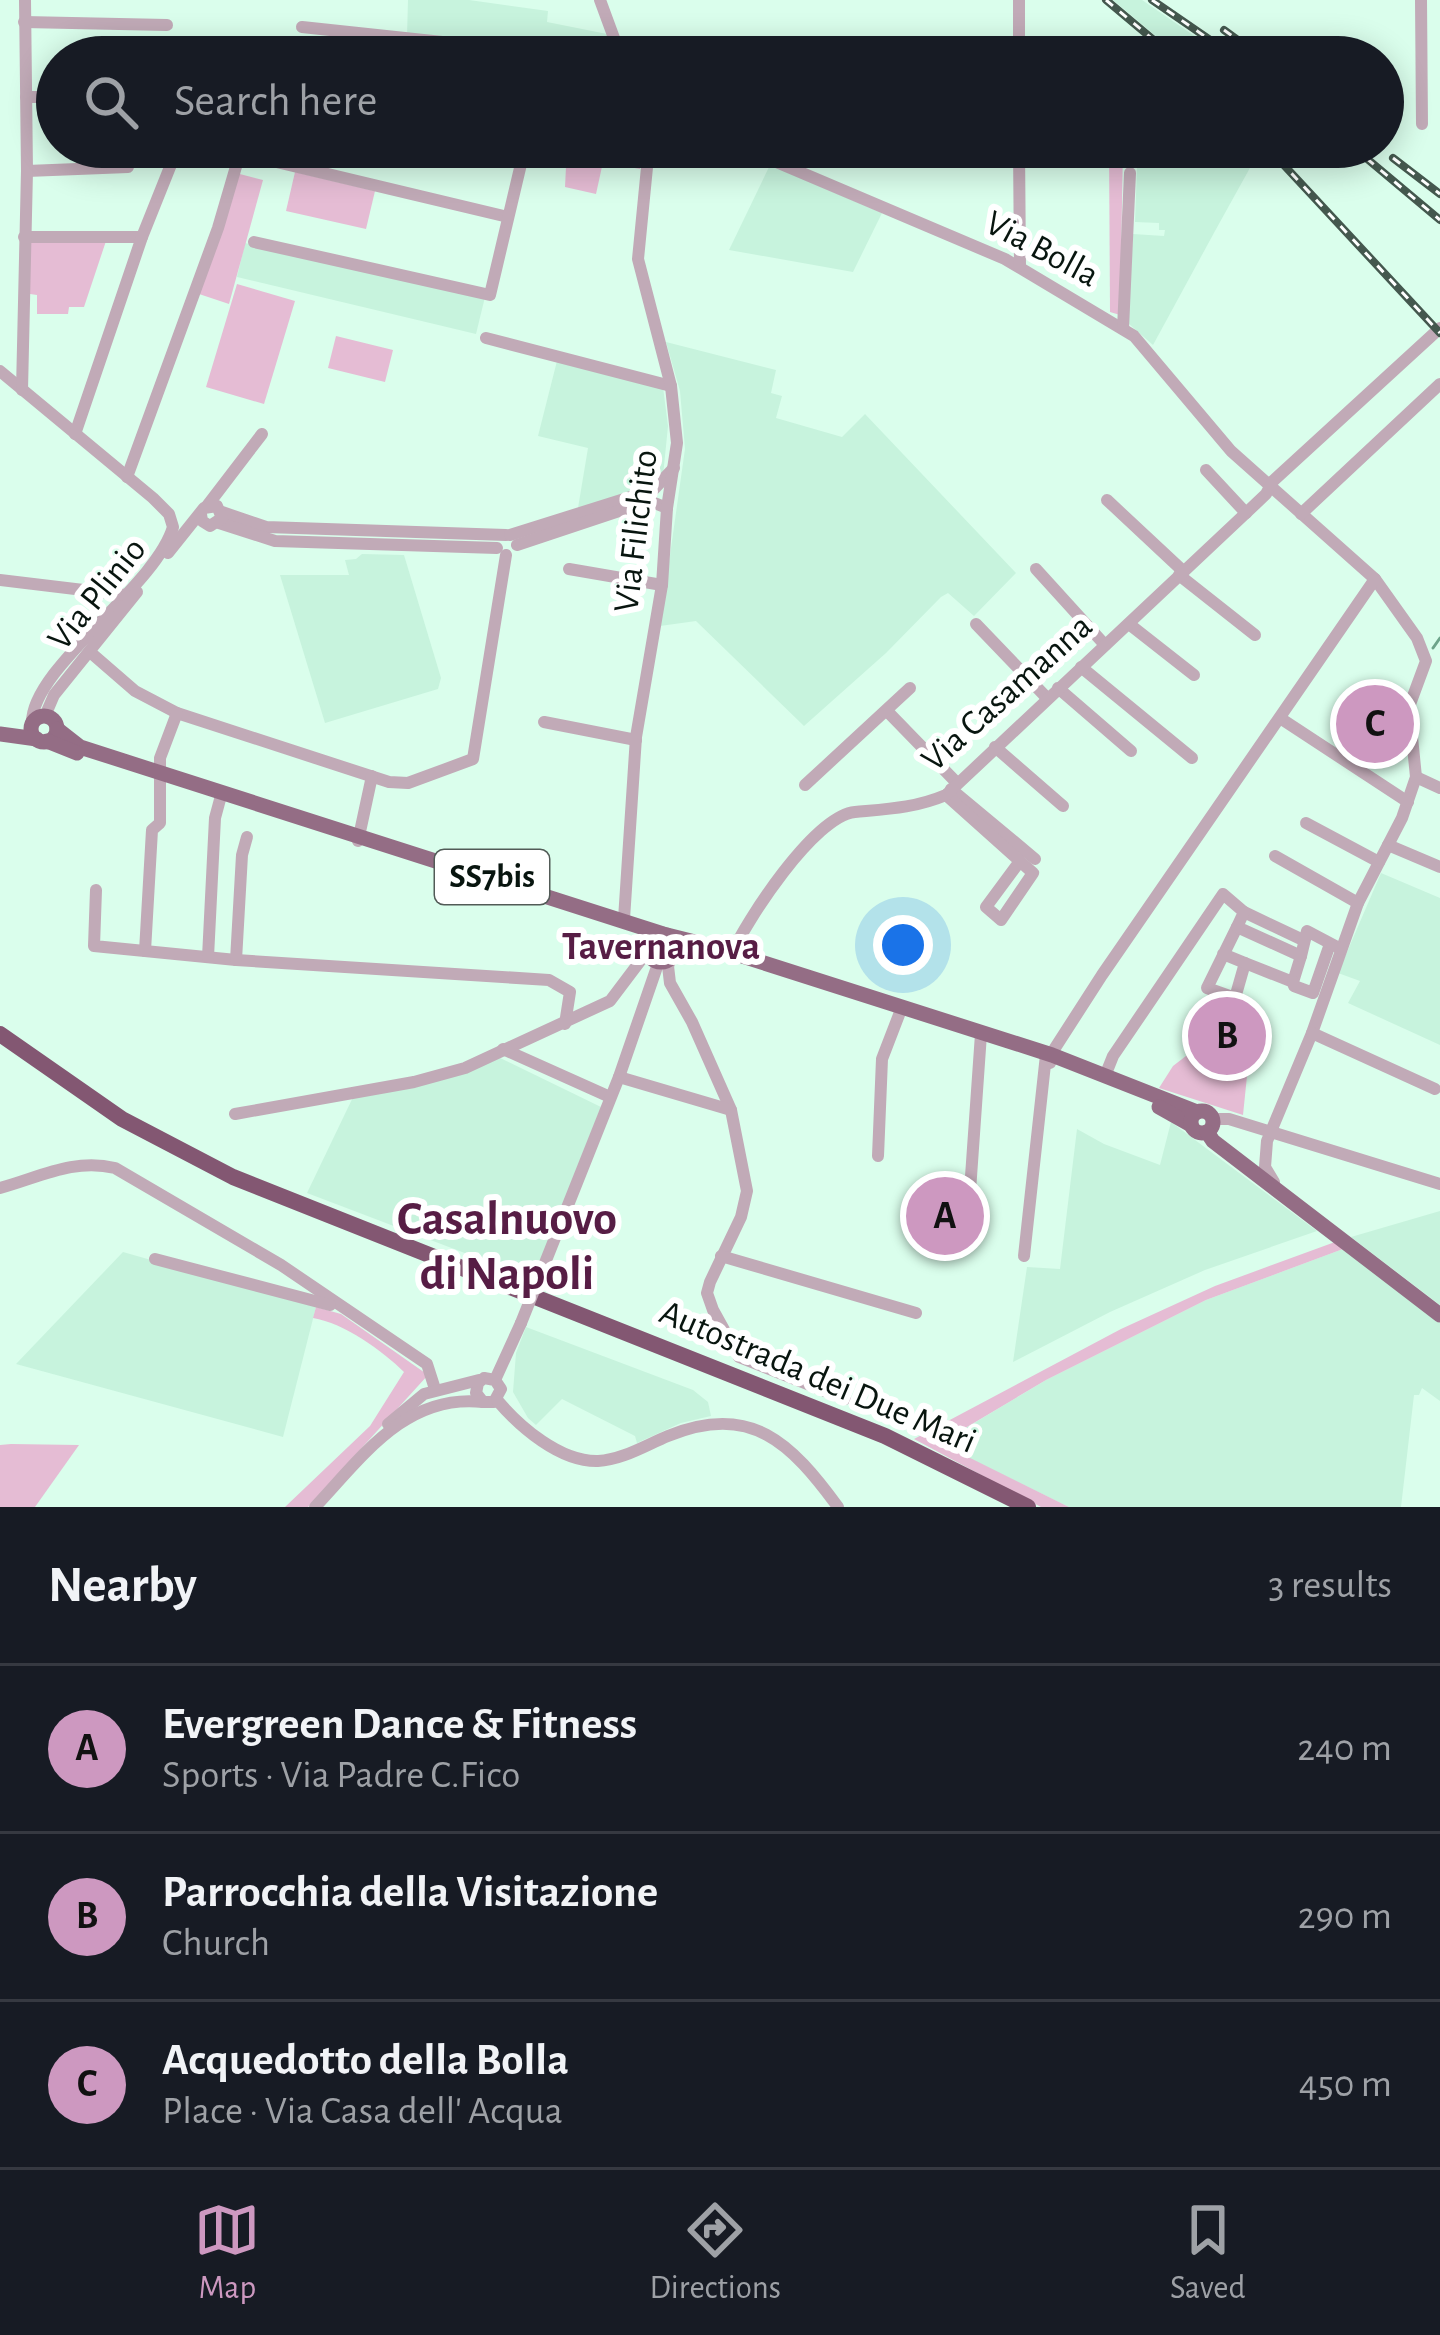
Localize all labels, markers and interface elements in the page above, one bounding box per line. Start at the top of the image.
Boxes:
search box [36,36,1404,168]
icon: search [78,69,144,135]
text: Search here [174,79,377,124]
street label: Via Bolla [979,204,1105,294]
street label: Via Filichito [608,448,664,614]
street label: Via Plinio [41,531,153,657]
street label: Via Casamanna [915,608,1099,778]
pin: C [1336,679,1414,769]
road number: SS7bis [435,850,549,904]
your location [873,915,933,975]
district label: Tavernanova [562,928,760,967]
pin: B [1188,991,1266,1081]
pin: A [906,1171,984,1261]
district label: Casalnuovo di Napoli [397,1196,617,1299]
street label: Autostrada dei Due Mari [655,1294,981,1460]
text: Nearby [48,1560,197,1611]
text: 3 results [1268,1566,1392,1605]
text: Evergreen Dance & Fitness [162,1702,637,1747]
text: A [75,1729,99,1768]
text: 240 m [1297,1729,1392,1768]
text: Sports · Via Padre C.Fico [162,1756,520,1795]
text: Parrocchia della Visitazione [162,1870,658,1915]
text: B [76,1897,98,1936]
text: 290 m [1298,1897,1392,1936]
text: Church [162,1924,270,1963]
text: Acquedotto della Bolla [162,2038,569,2083]
text: C [77,2065,97,2104]
text: 450 m [1299,2065,1392,2104]
text: Place · Via Casa dell' Acqua [162,2092,563,2131]
tab: Map [194,2197,260,2309]
tab: Directions [649,2197,781,2309]
tab: Saved [1170,2197,1245,2309]

